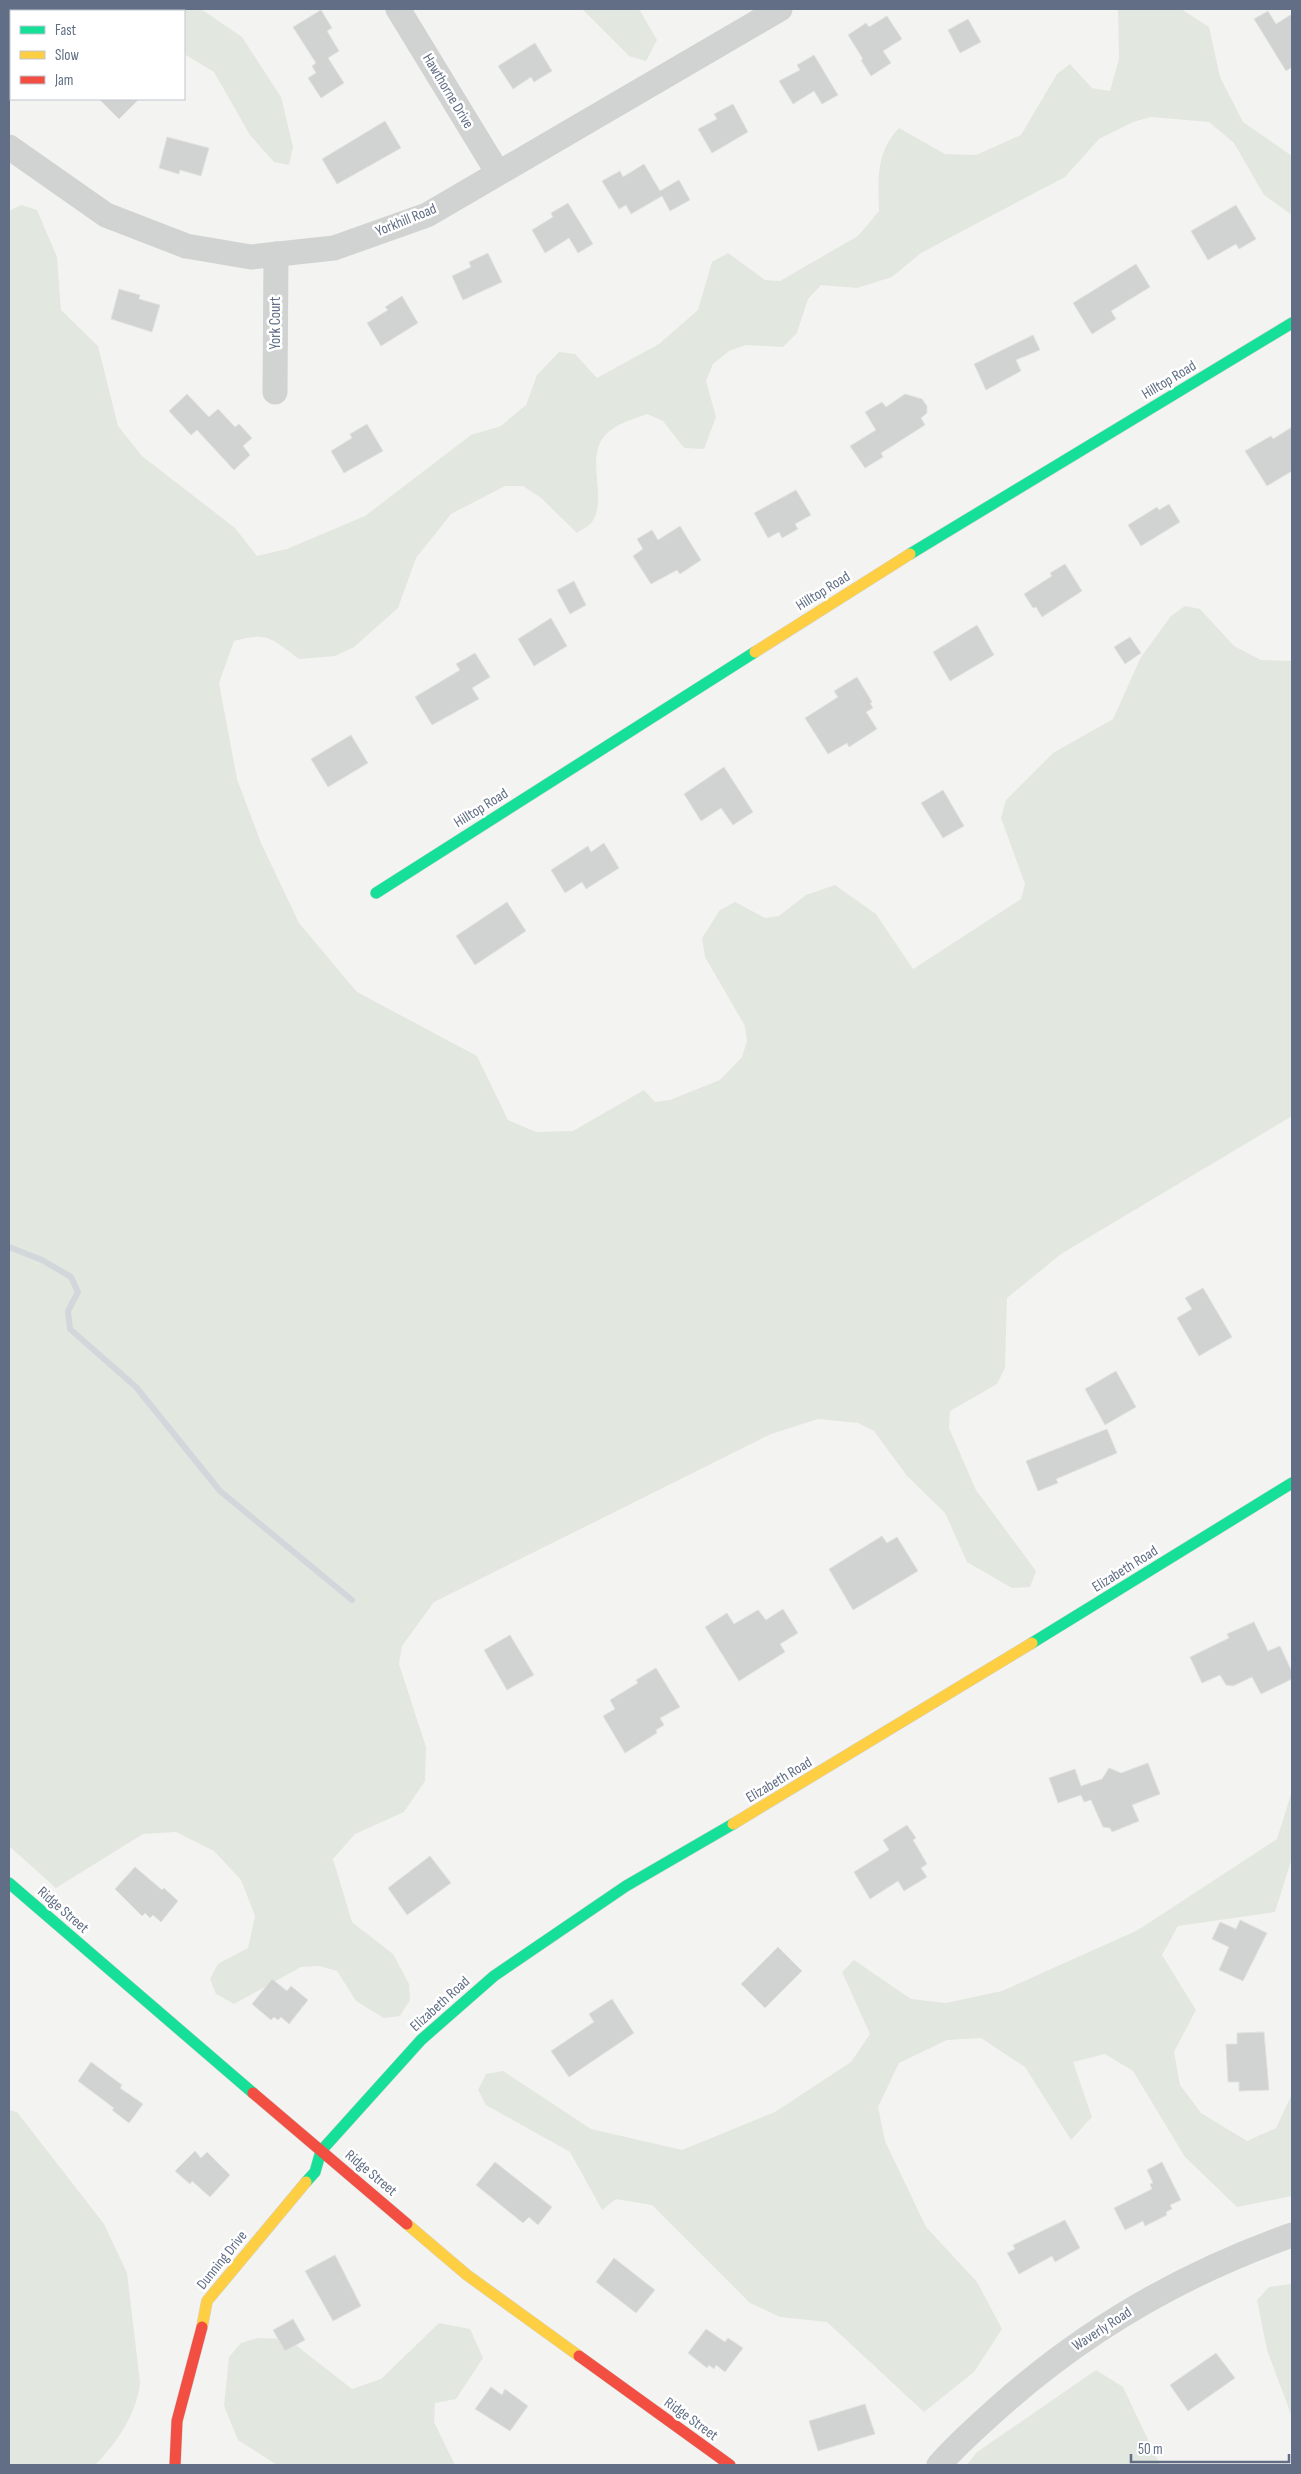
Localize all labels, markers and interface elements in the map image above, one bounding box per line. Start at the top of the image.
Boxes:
legend [10,10,185,100]
text: Fast [55,21,77,40]
text: Slow [55,46,79,65]
street label: Hawthorne Drive [418,50,478,132]
text: Jam [54,71,73,90]
street label: Yorkhill Road [373,199,439,241]
street label: York Court [266,296,285,349]
street label: Hilltop Road [1138,356,1200,404]
street label: Hilltop Road [792,567,854,615]
street label: Hilltop Road [450,784,512,832]
street label: Elizabeth Road [1089,1541,1161,1597]
street label: Elizabeth Road [742,1753,816,1807]
street label: Ridge Street [33,1883,93,1938]
street label: Elizabeth Road [406,1972,474,2036]
street label: Ridge Street [341,2146,401,2200]
street label: Dunning Drive [193,2227,251,2293]
street label: Waverly Road [1069,2303,1135,2355]
street label: Ridge Street [660,2393,722,2445]
scale bar [1131,2432,1288,2464]
text: 50 m [1138,2440,1163,2459]

